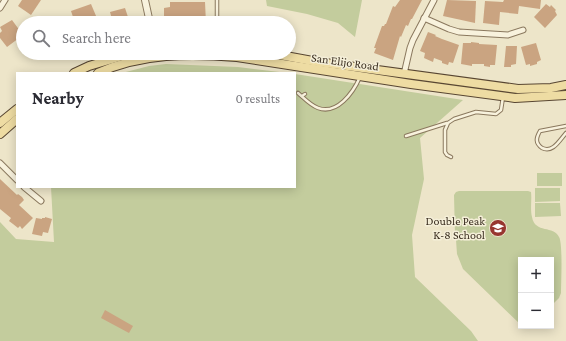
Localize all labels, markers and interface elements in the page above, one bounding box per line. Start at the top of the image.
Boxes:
search box [16,16,296,60]
icon: search [30,27,52,49]
text: Search here [62,30,131,46]
street label: San Elijo Road [310,50,380,74]
text: Nearby [32,89,84,108]
text: 0 results [235,91,280,106]
place label: Double Peak K-8 School [426,214,485,242]
school or university icon: Double Peak K-8 School [488,218,508,238]
map controls [518,257,554,329]
button: + [518,257,554,293]
button: − [518,293,554,329]

